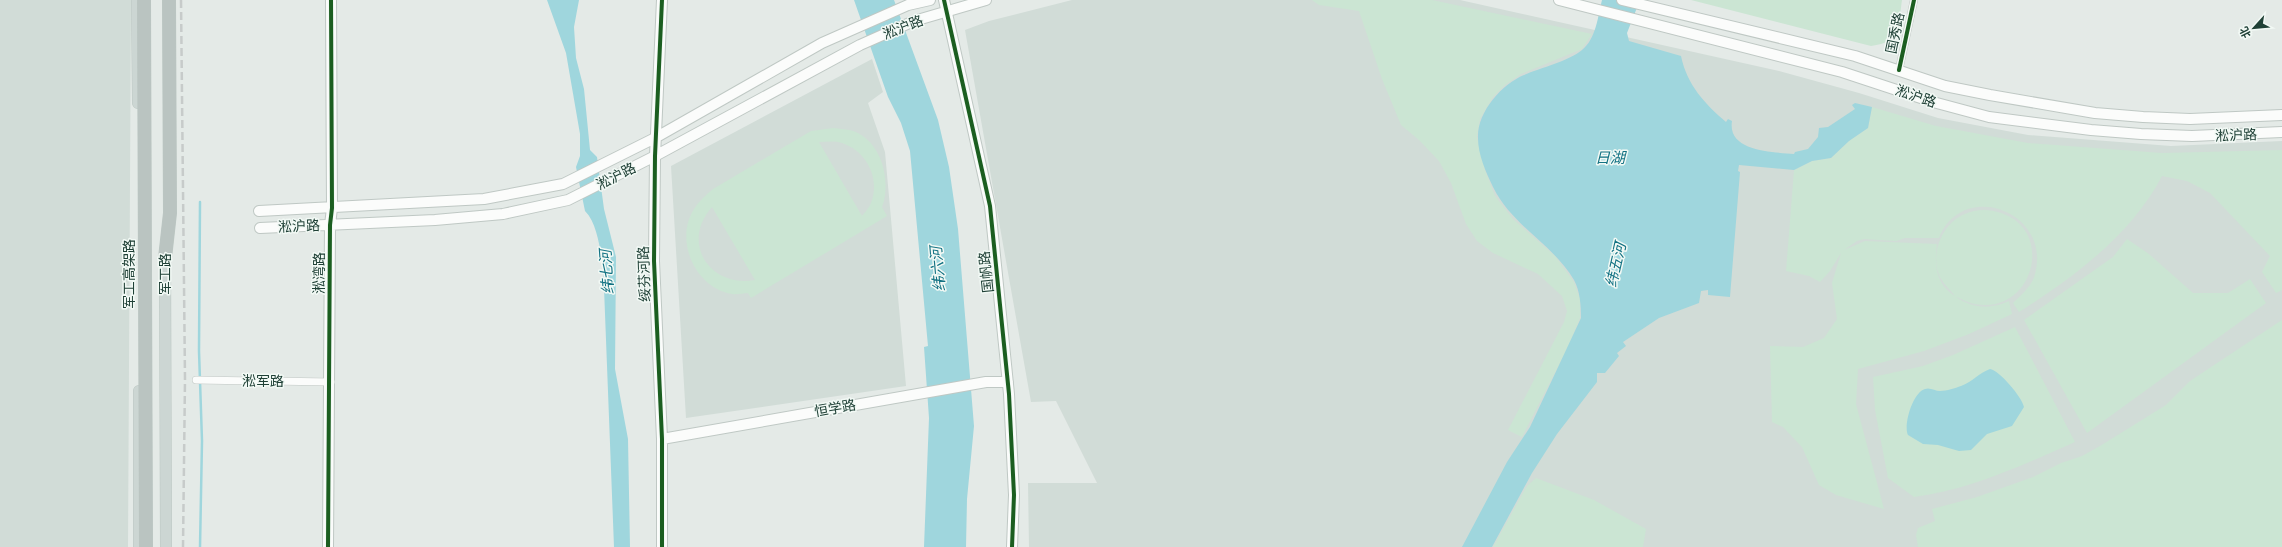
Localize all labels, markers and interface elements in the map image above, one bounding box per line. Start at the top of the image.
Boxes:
north arrow [2234,8,2274,48]
street label: 国秀路 [1883,11,1907,55]
street label: 淞沪路 [881,12,925,42]
text: 北 [2237,24,2254,40]
street label: 淞沪路 [1894,82,1938,110]
street label: 淞沪路 [2215,126,2257,144]
water label: 日湖 [1595,149,1627,167]
street label: 淞沪路 [594,159,638,193]
street label: 淞沪路 [278,217,320,235]
water label: 纬五河 [1602,238,1631,289]
street label: 军工高架路 [121,239,137,309]
water label: 纬六河 [927,243,949,292]
water label: 纬七河 [596,246,618,295]
street label: 绥芬河路 [635,246,653,302]
street label: 国帆路 [976,250,996,294]
street label: 淞湾路 [311,252,327,294]
street label: 军工路 [157,253,173,295]
street label: 淞军路 [242,373,284,389]
street label: 恒学路 [813,396,857,420]

